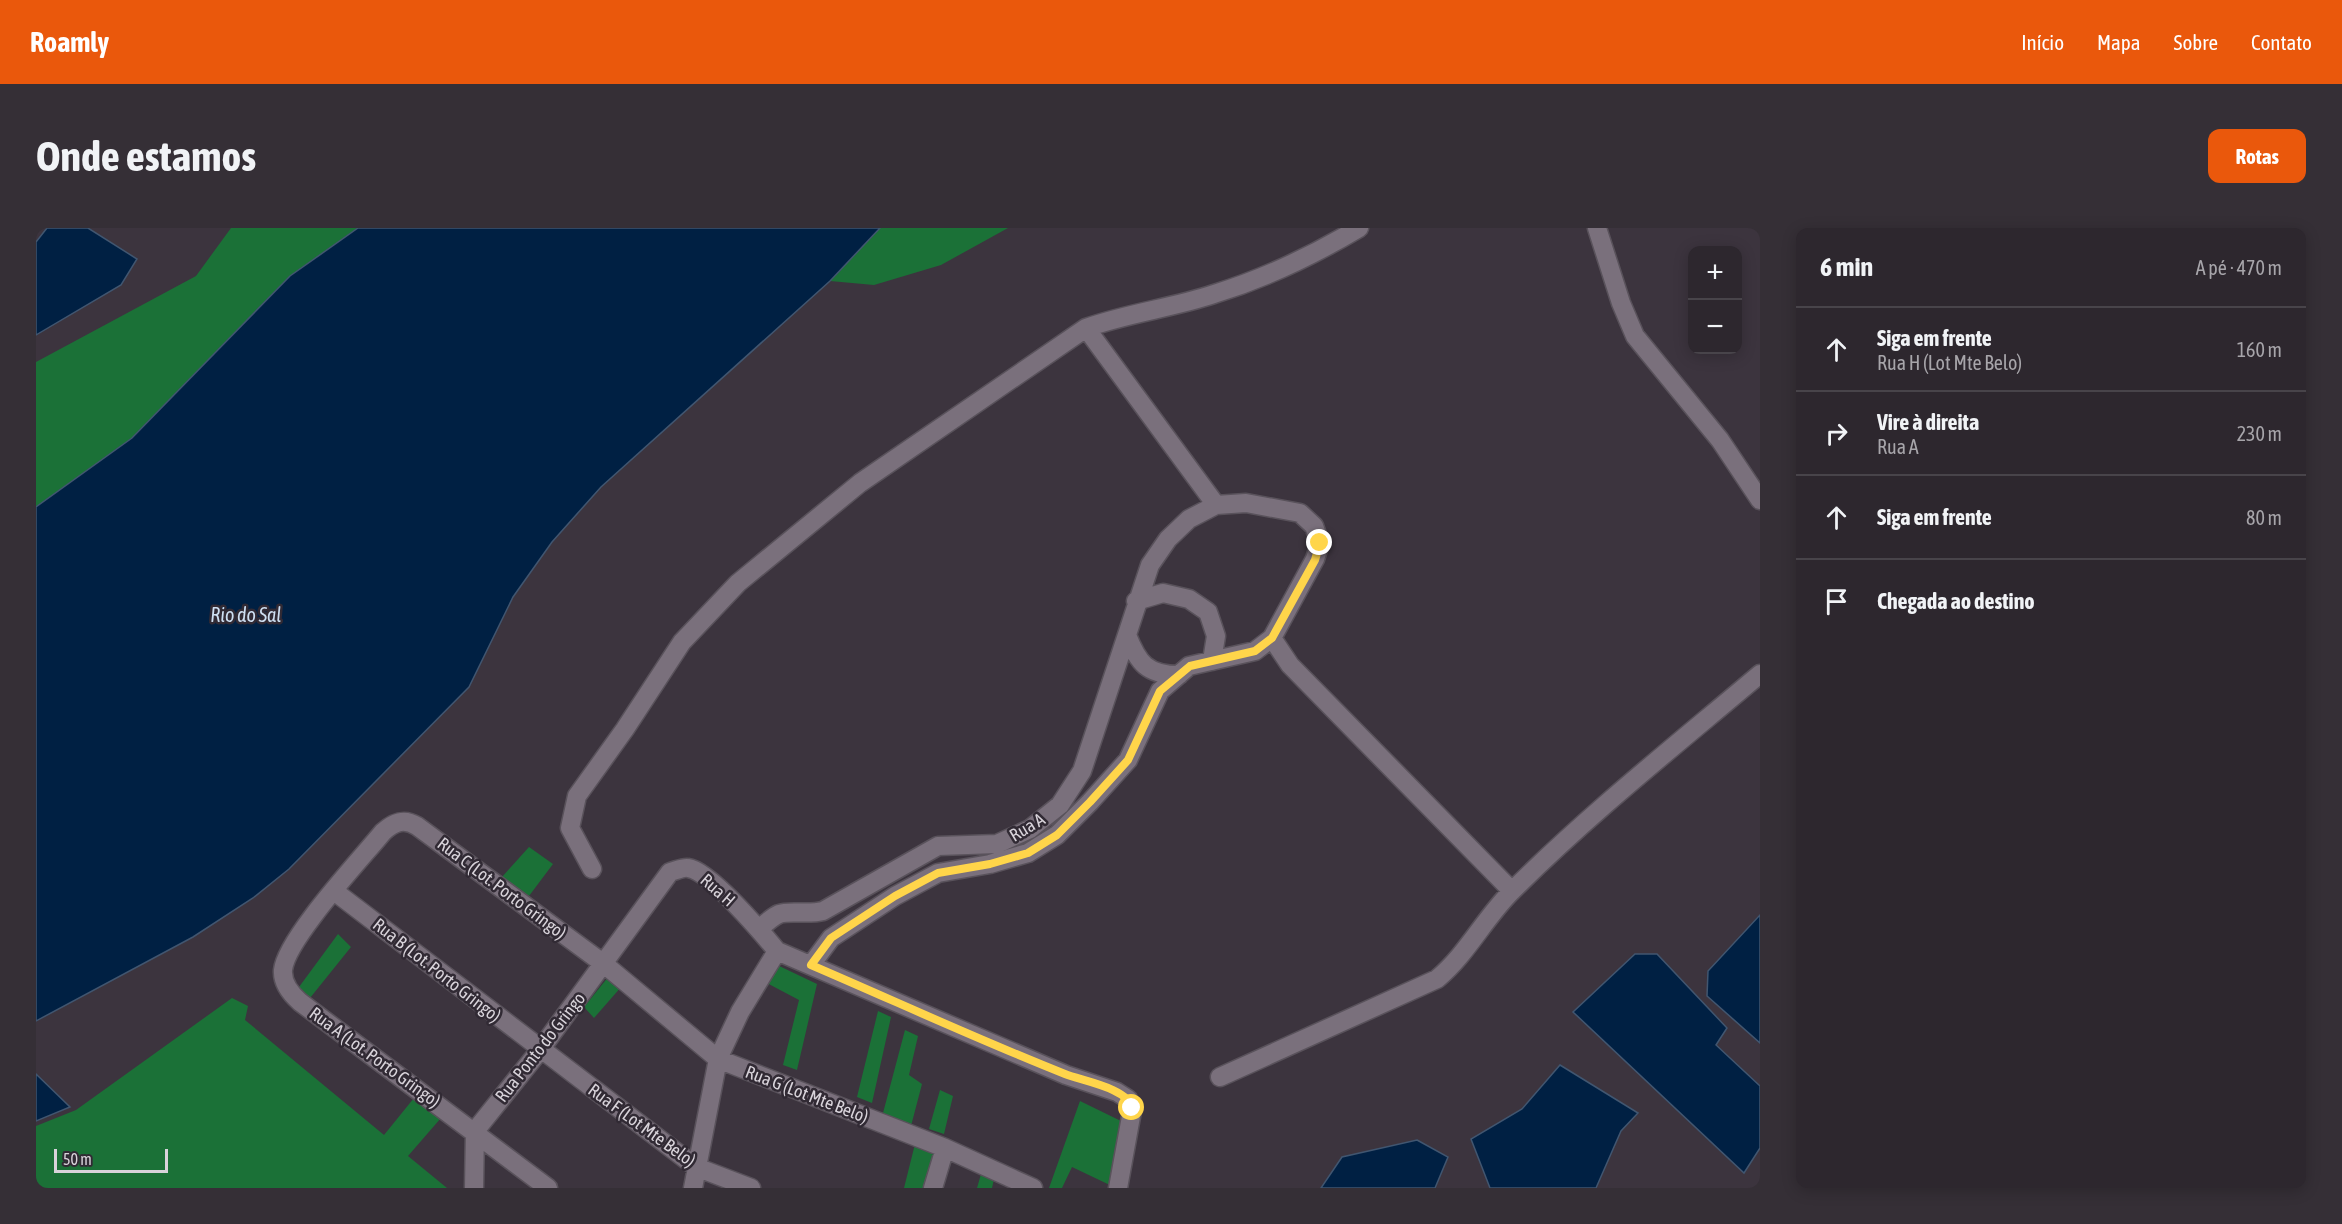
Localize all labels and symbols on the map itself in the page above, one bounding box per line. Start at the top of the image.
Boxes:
route end [1306,529,1332,555]
water label: Rio do Sal [210,603,282,626]
street label: Rua A [1006,808,1049,846]
street label: Rua C (Lot. Porto Gringo) [433,833,571,943]
street label: Rua H [696,869,740,911]
street label: Rua B (Lot. Porto Gringo) [369,914,505,1026]
street label: Rua Ponto do Gringo [491,988,589,1106]
street label: Rua A (Lot. Porto Gringo) [306,1003,444,1111]
street label: Rua G (Lot Mte Belo) [743,1061,871,1127]
street label: Rua F (Lot Mte Belo) [584,1079,700,1171]
route start [1118,1094,1144,1120]
scale bar [54,1146,168,1174]

